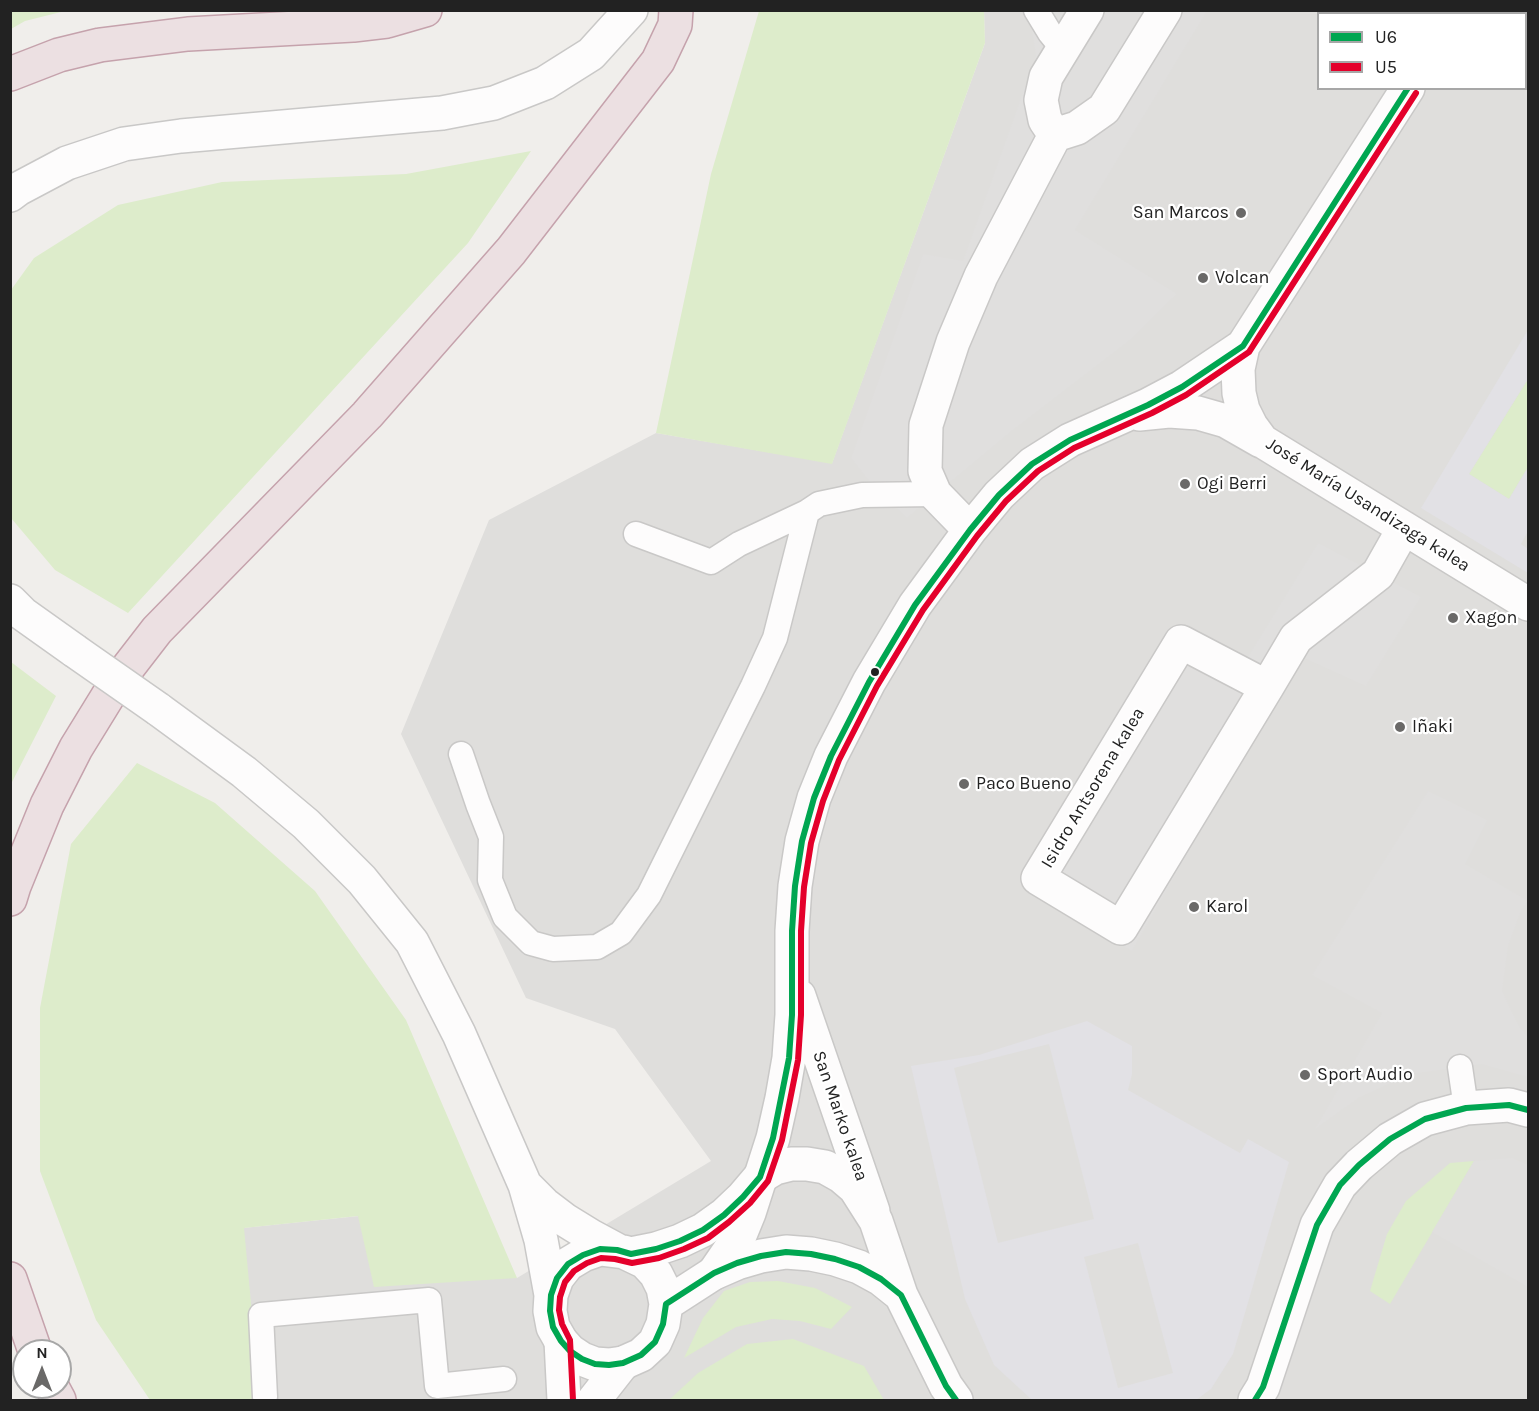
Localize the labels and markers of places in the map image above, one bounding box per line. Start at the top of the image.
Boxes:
place label: San Marcos [1133,202,1229,224]
marker: San Marcos [1234,206,1248,220]
place label: Volcan [1215,267,1269,289]
marker: Volcan [1196,271,1210,285]
place label: Ogi Berri [1197,473,1267,495]
marker: Ogi Berri [1178,477,1192,491]
place label: Xagon [1465,607,1517,629]
marker: Xagon [1446,611,1460,625]
unlabelled marker [869,666,881,678]
place label: Iñaki [1412,716,1453,738]
marker: Iñaki [1393,720,1407,734]
place label: Paco Bueno [976,773,1071,795]
marker: Paco Bueno [957,777,971,791]
place label: Karol [1206,896,1248,918]
marker: Karol [1187,900,1201,914]
place label: Sport Audio [1317,1064,1413,1086]
marker: Sport Audio [1298,1068,1312,1082]

